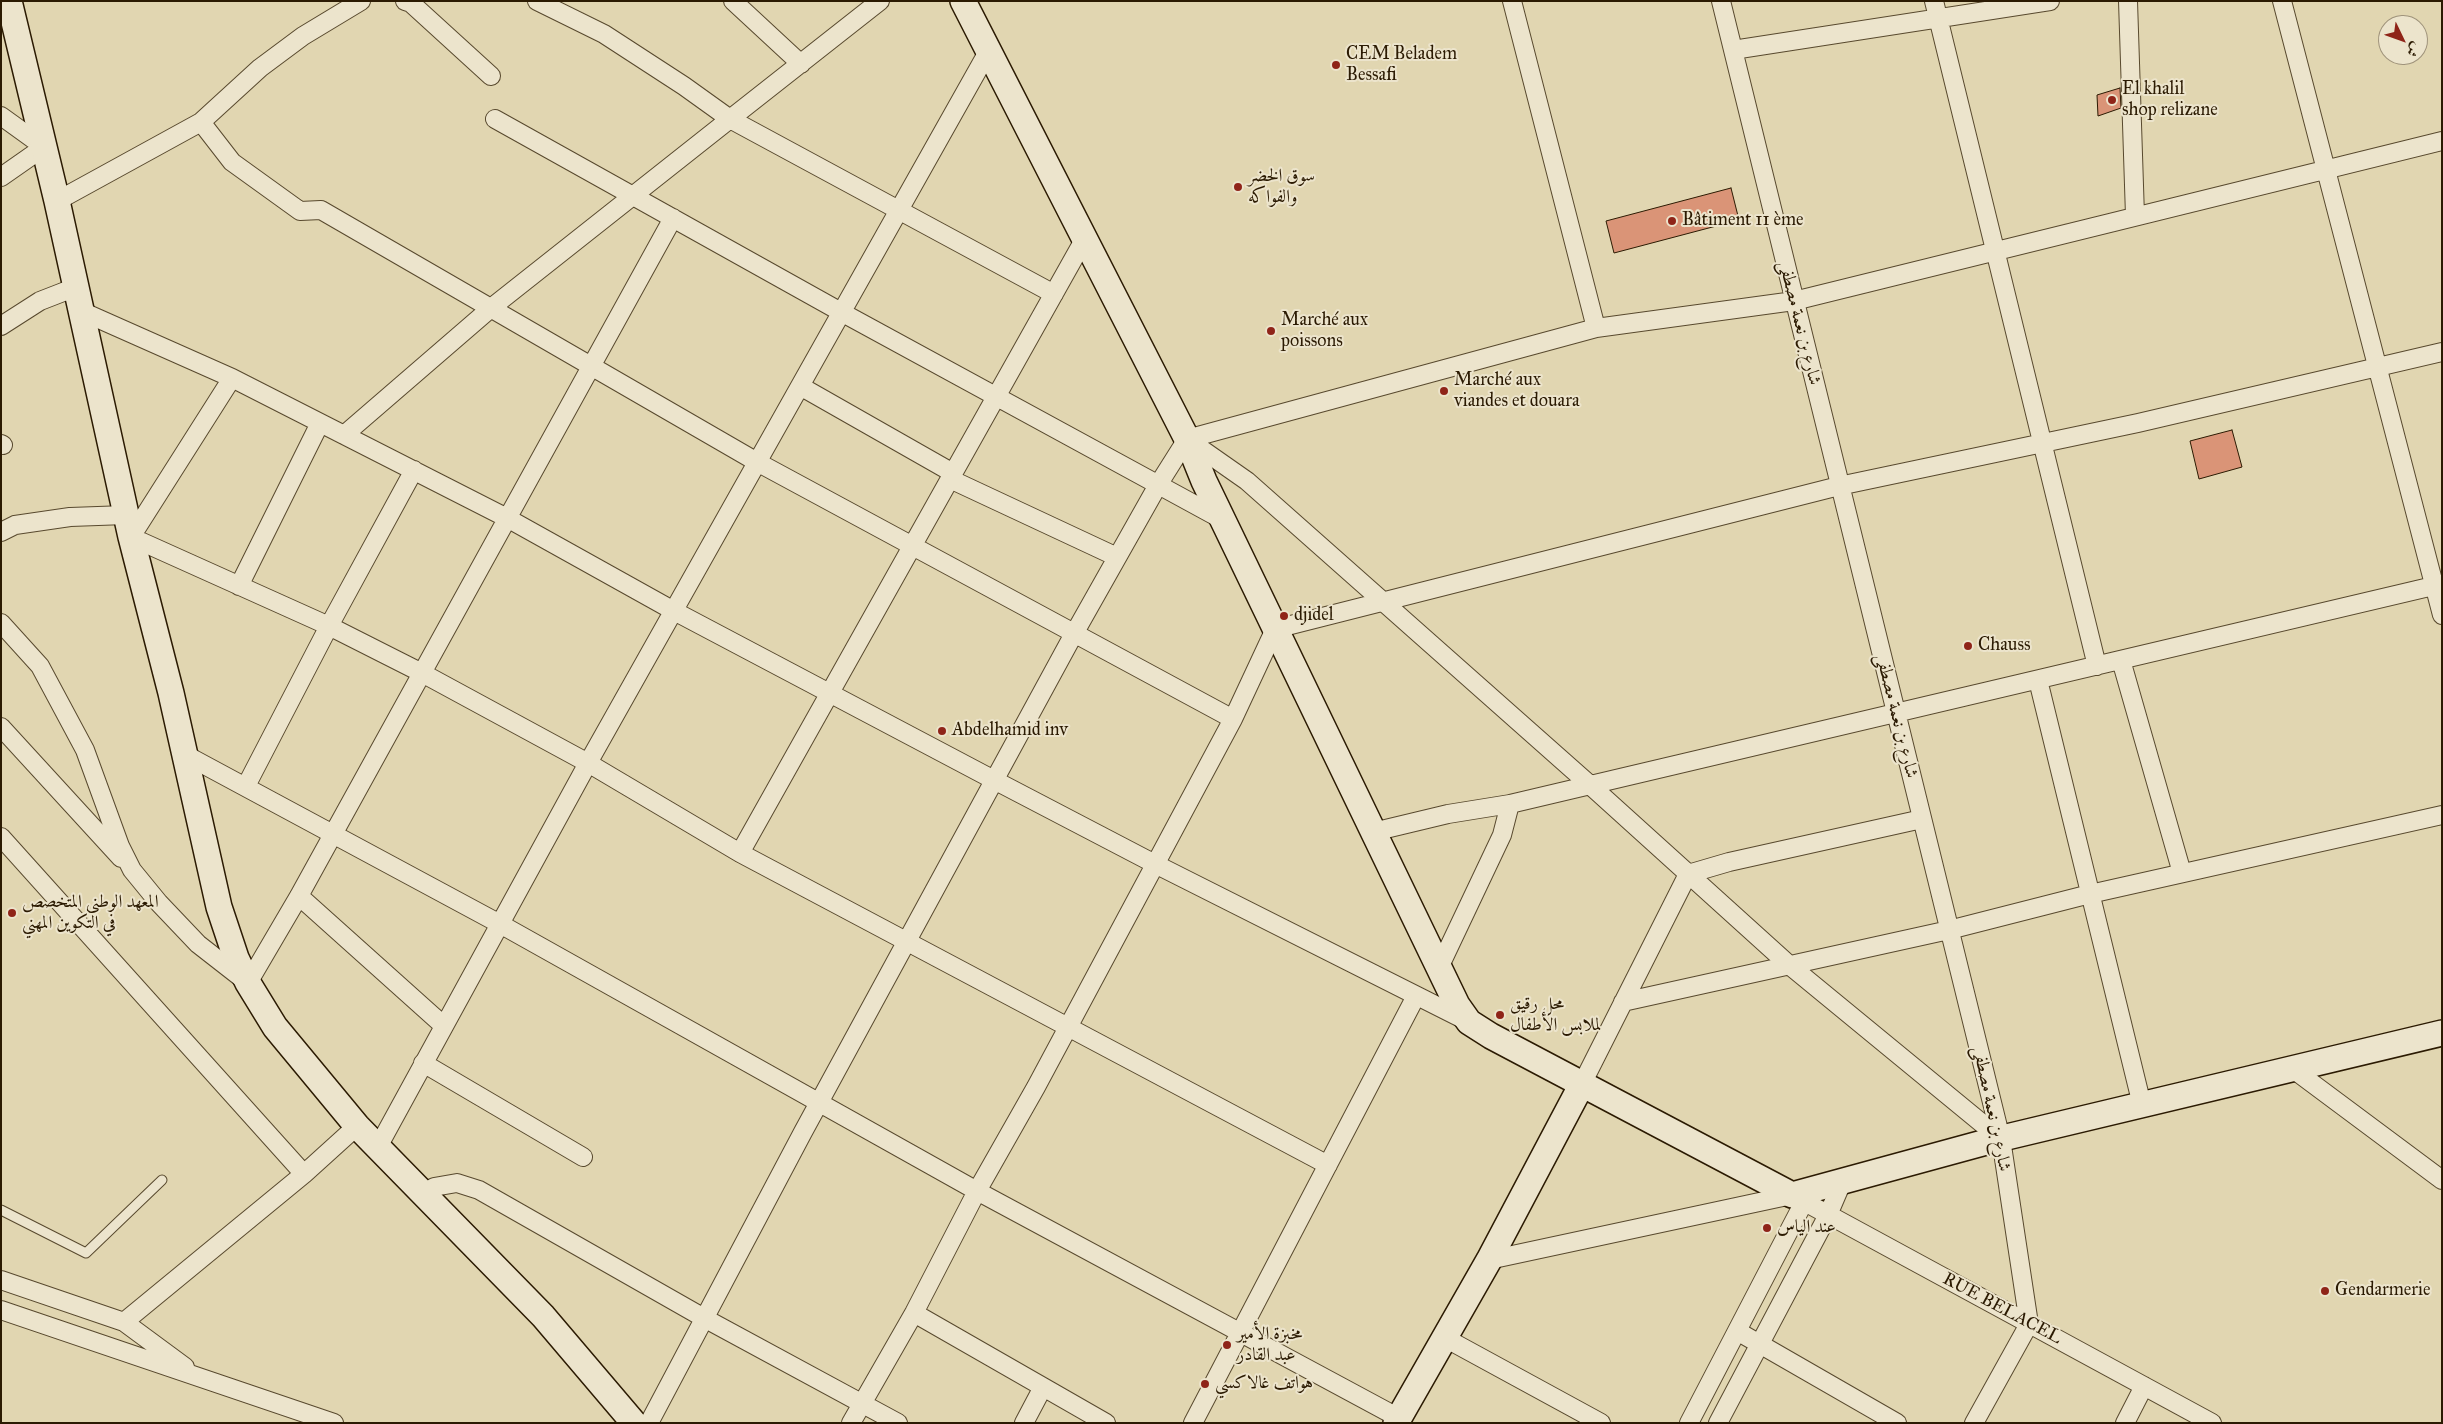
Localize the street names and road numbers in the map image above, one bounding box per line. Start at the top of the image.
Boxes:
street label: شارع بن نعمة مصطفى [1773,258,1825,388]
street label: شارع بن نعمة مصطفى [1870,651,1922,781]
street label: شارع بن نعمة مصطفى [1967,1044,2015,1174]
street label: RUE BELACEL [1939,1269,2065,1349]

